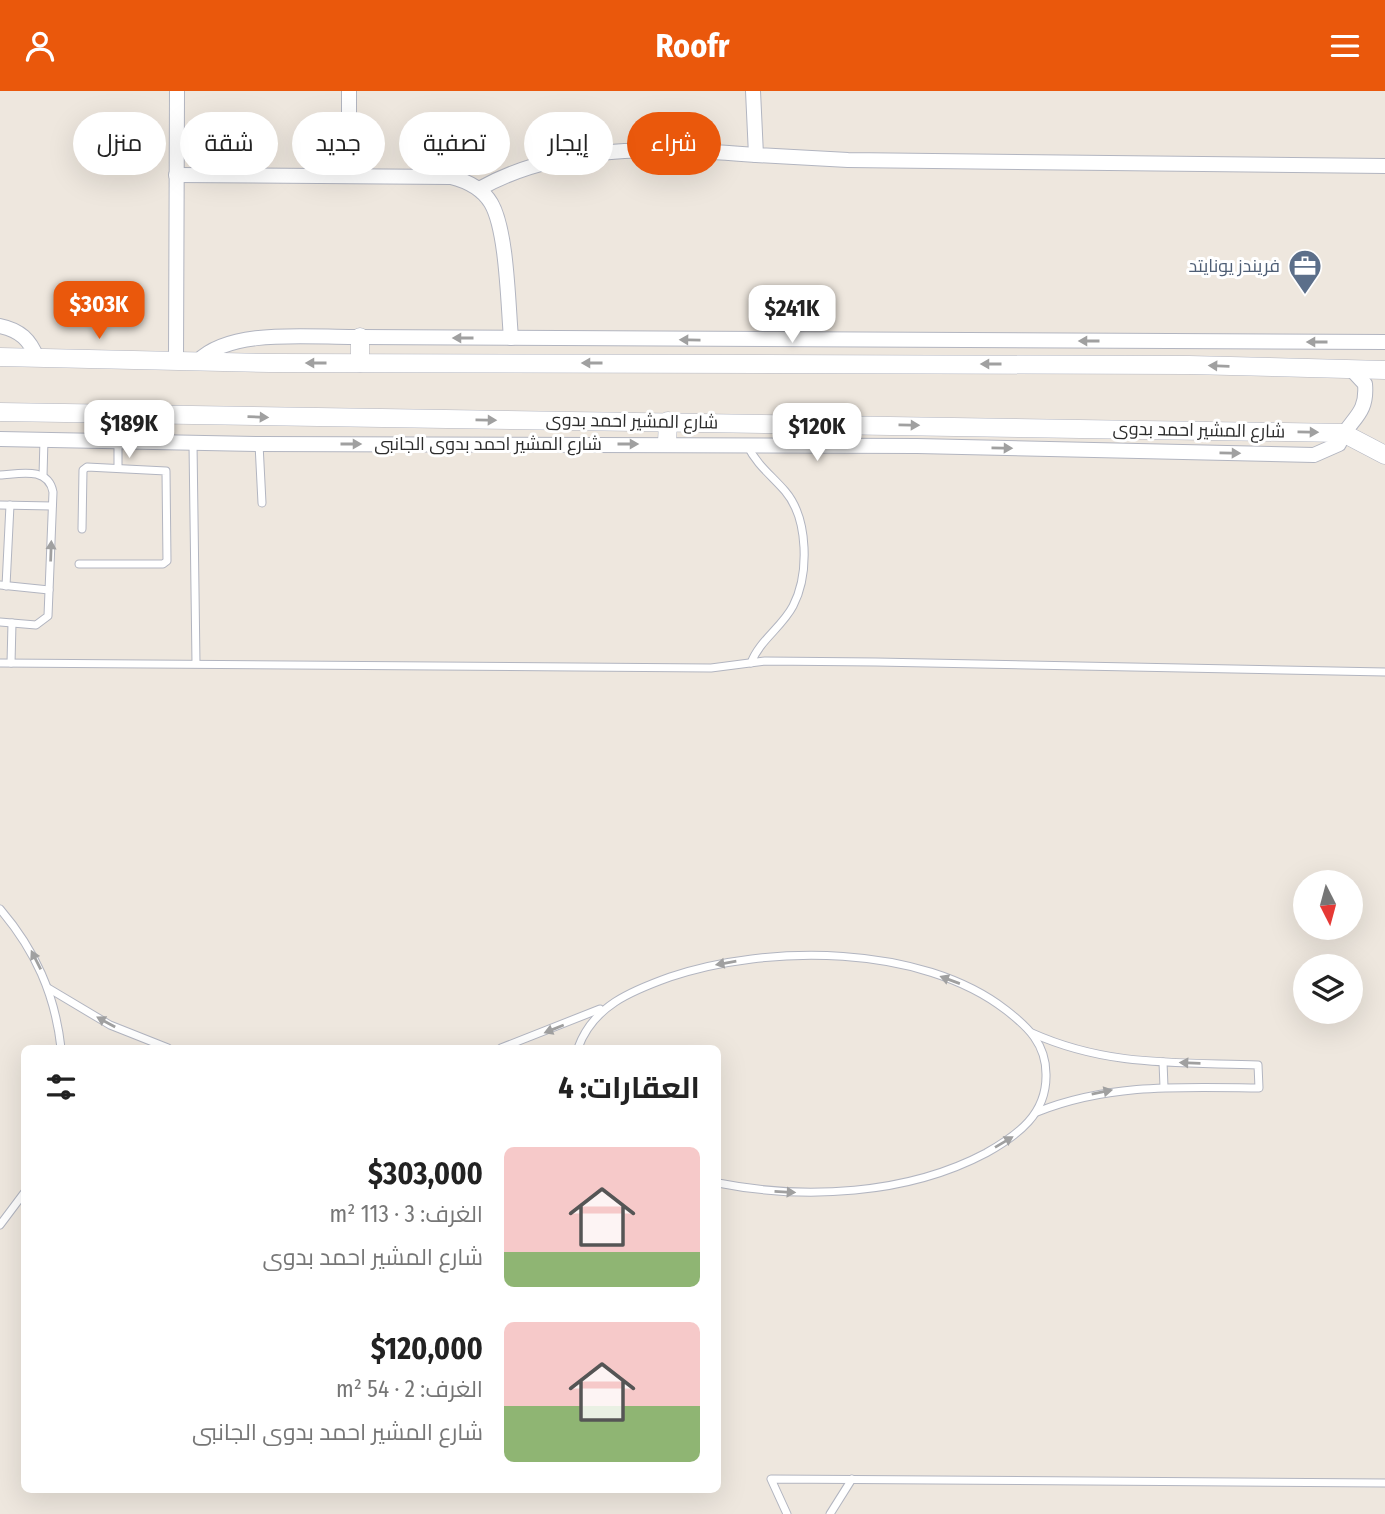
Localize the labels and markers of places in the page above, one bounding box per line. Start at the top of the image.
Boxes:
office icon: فريندز يونايتد [1286,247,1324,296]
place label: فريندز يونايتد [1188,255,1280,277]
pin: $303K [50,281,148,341]
pin: $241K [743,285,841,345]
pin: $189K [80,401,178,460]
pin: $120K [768,403,866,463]

